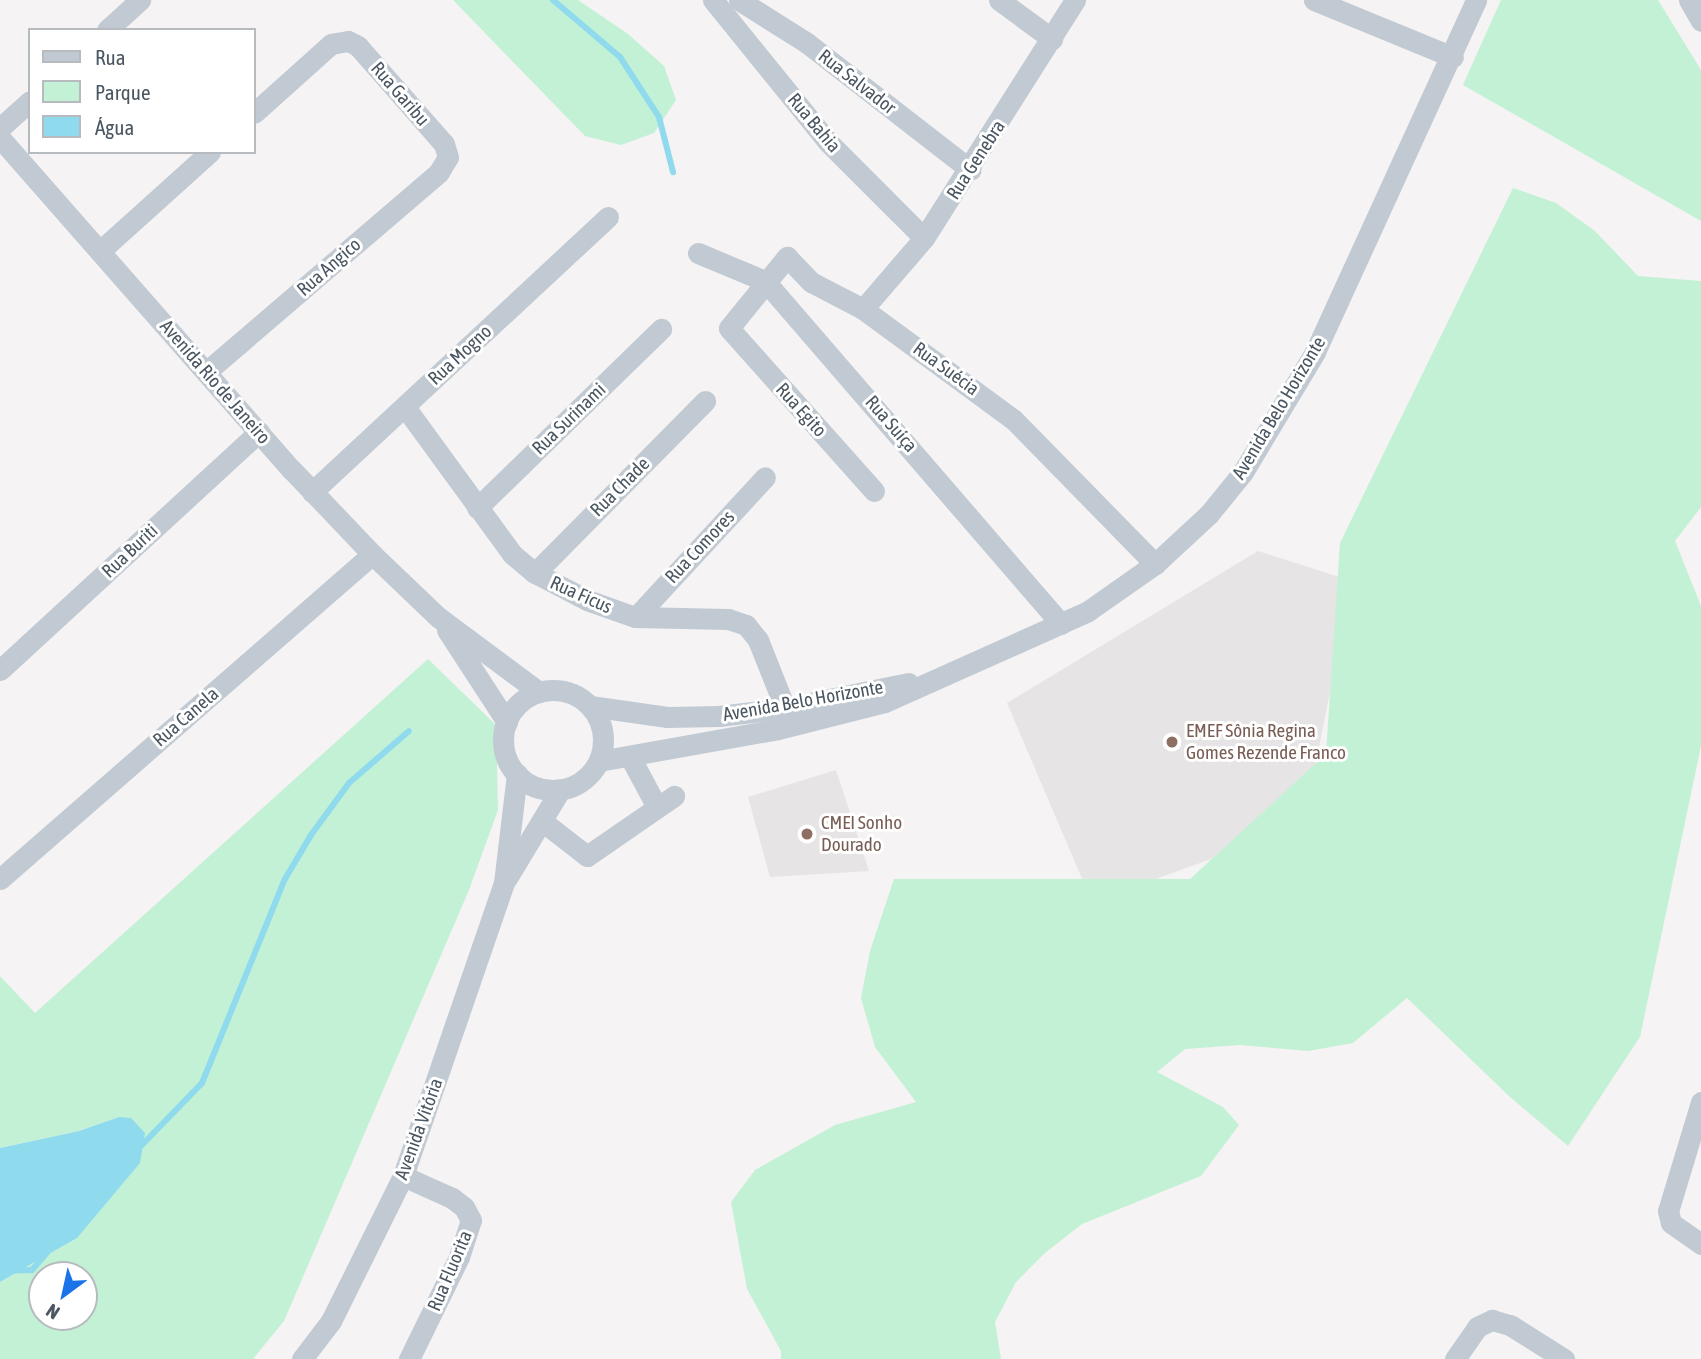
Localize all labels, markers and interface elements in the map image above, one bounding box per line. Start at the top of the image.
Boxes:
legend [28,28,256,154]
text: Rua [95,45,125,69]
street label: Rua Salvador [814,45,900,119]
street label: Rua Garibu [366,57,434,131]
text: Parque [95,80,150,104]
street label: Rua Bahia [783,89,845,157]
text: Água [95,115,134,139]
street label: Rua Genebra [942,116,1010,204]
street label: Rua Angico [292,233,366,301]
street label: Avenida Rio de Janeiro [155,315,275,449]
street label: Rua Mogno [424,320,496,390]
street label: Avenida Belo Horizonte [1227,333,1331,483]
street label: Rua Suécia [909,337,983,401]
street label: Rua Surinami [528,378,610,460]
street label: Rua Egito [771,378,831,442]
street label: Rua Suíça [860,391,922,457]
street label: Rua Chade [586,453,654,521]
street label: Rua Comores [661,506,739,588]
street label: Rua Buriti [97,519,163,583]
street label: Rua Ficus [547,571,615,619]
street label: Avenida Belo Horizonte [721,676,885,726]
street label: Rua Canela [149,682,223,752]
place label: EMEF Sônia Regina Gomes Rezende Franco [1186,720,1346,764]
marker: EMEF Sônia Regina Gomes Rezende Franco [1164,734,1180,750]
place label: CMEI Sonho Dourado [821,812,902,856]
marker: CMEI Sonho Dourado [799,826,815,842]
street label: Avenida Vitória [390,1075,448,1183]
street label: Rua Fluorita [423,1227,477,1315]
north arrow [28,1261,98,1331]
text: N [42,1300,63,1324]

